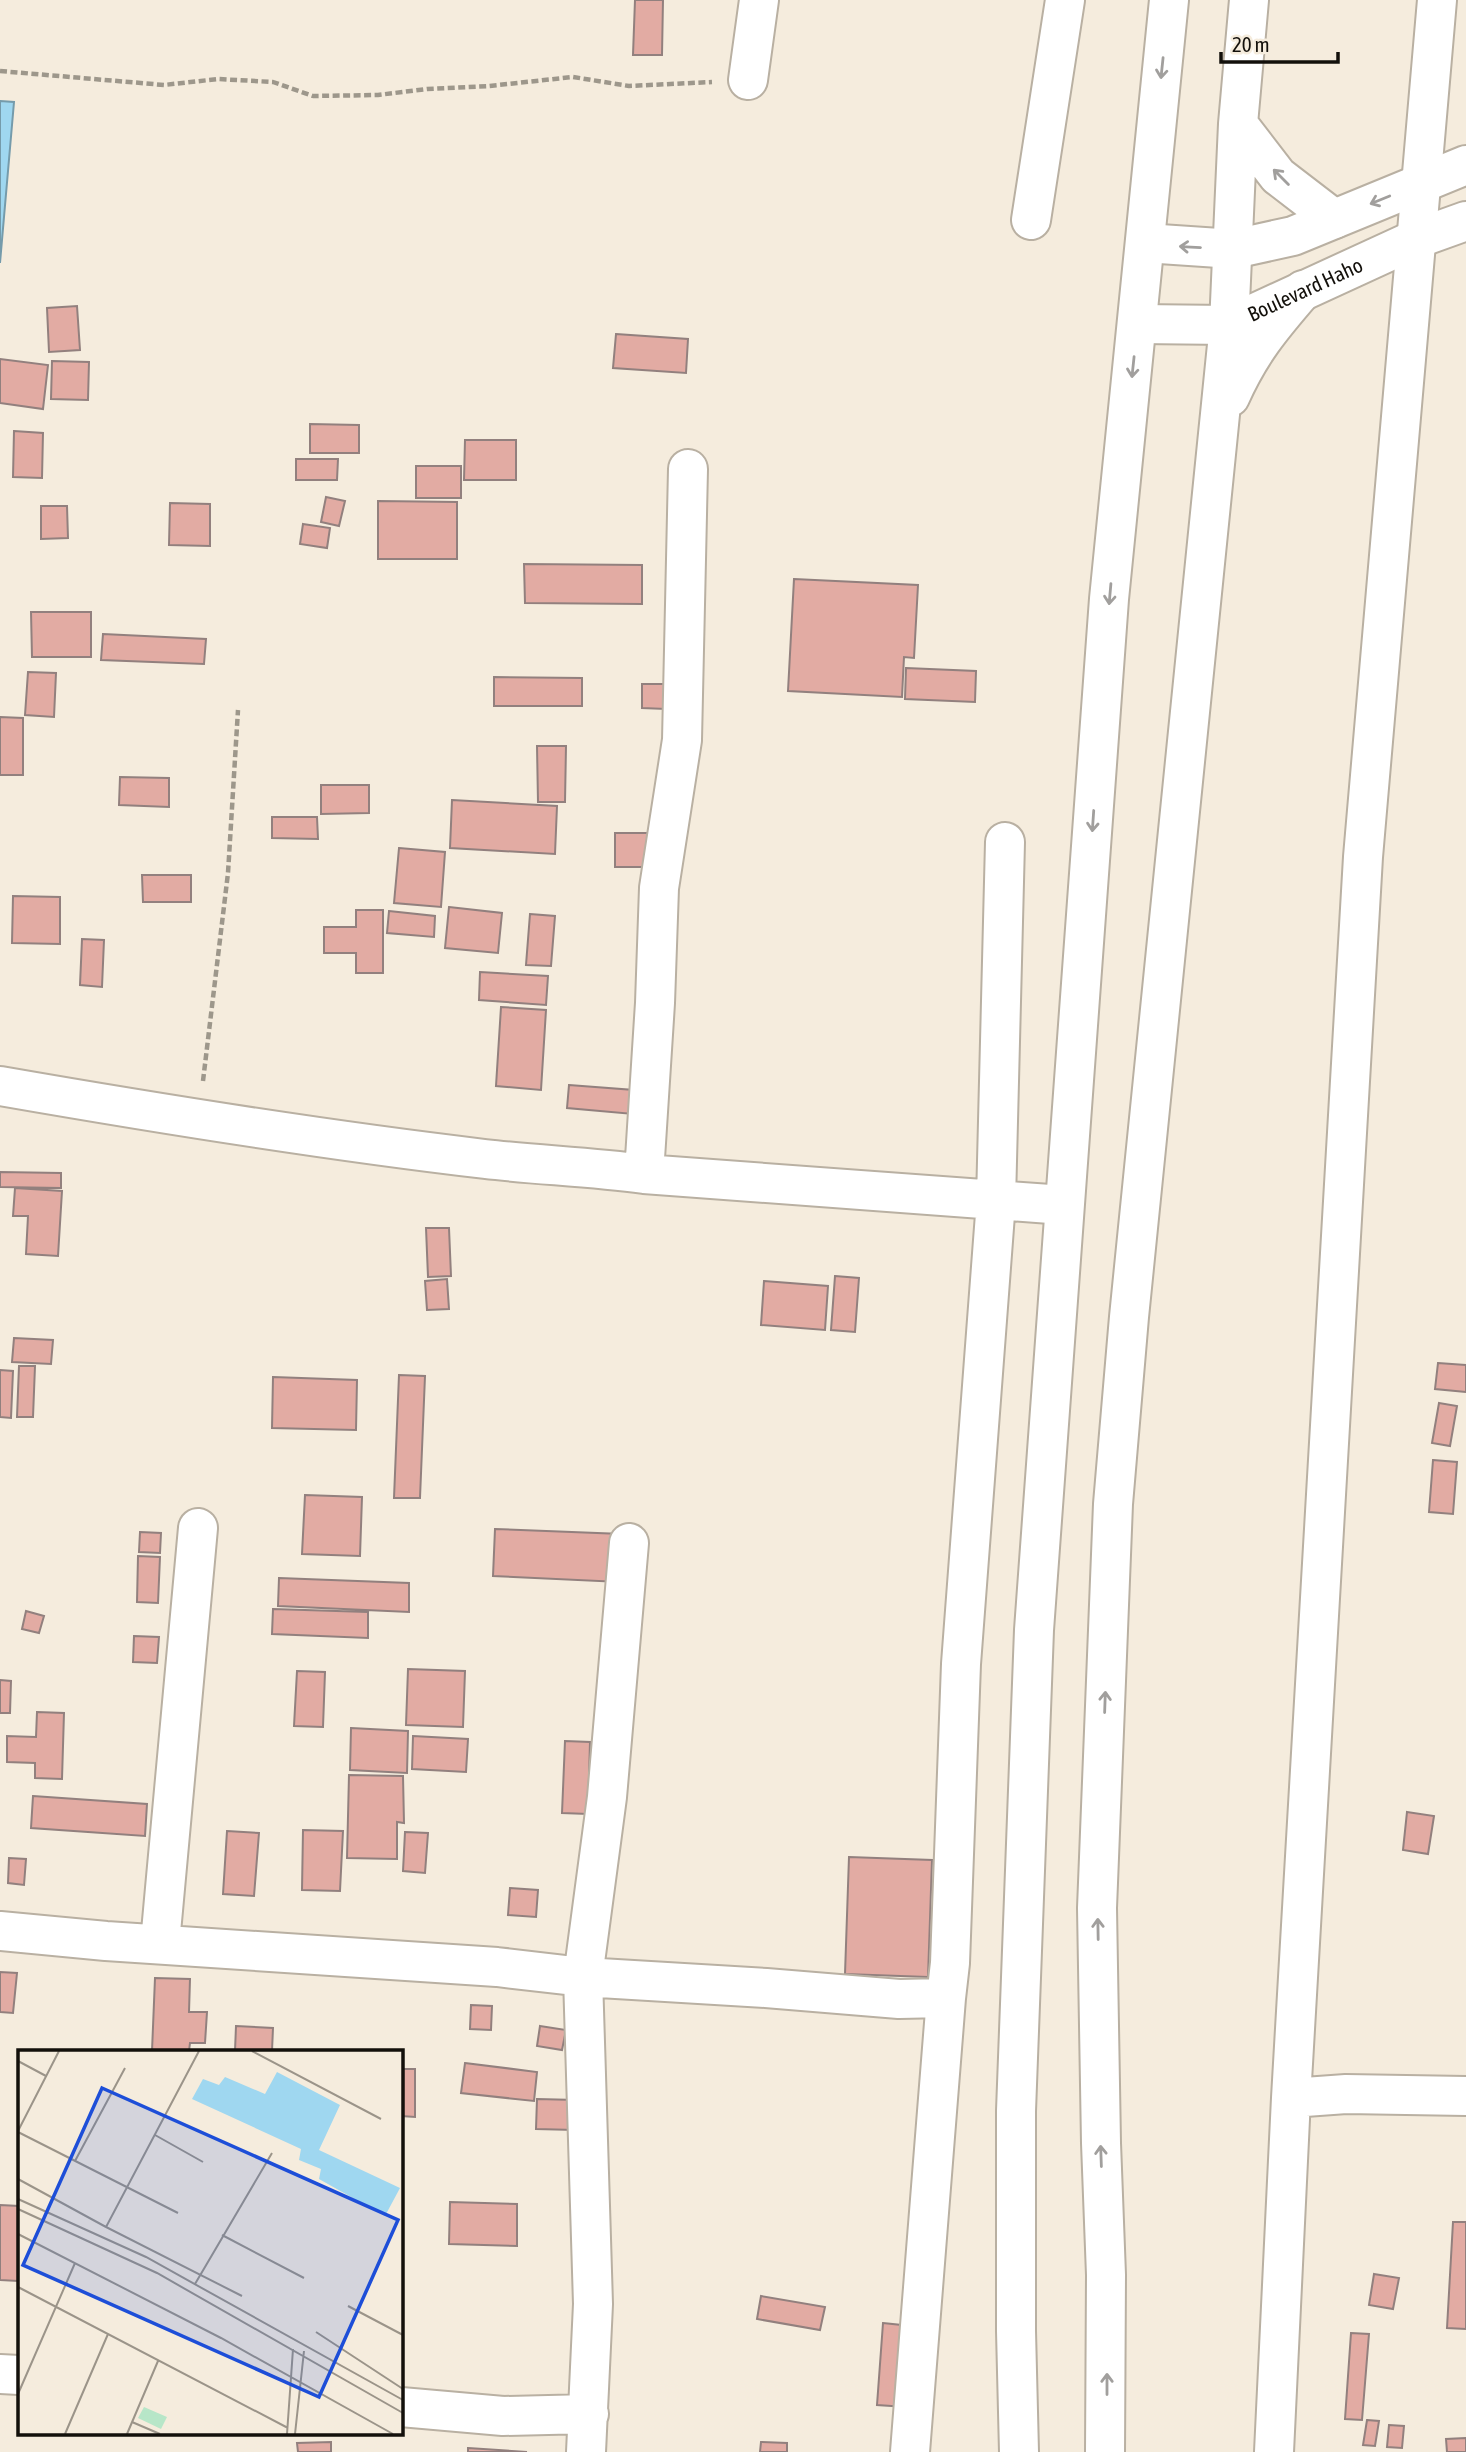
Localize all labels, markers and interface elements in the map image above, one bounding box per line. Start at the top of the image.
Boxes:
scale bar [1221,21,1338,65]
text: 20 m [1232,32,1270,56]
one-way arrow [1156,56,1169,79]
one-way arrow [1272,169,1289,186]
one-way arrow [1370,195,1392,208]
one-way arrow [1178,240,1201,253]
street label: Boulevard Haho [1244,252,1366,326]
one-way arrow [1126,356,1139,378]
one-way arrow [1103,582,1116,605]
one-way arrow [1086,809,1099,831]
one-way arrow [1099,1690,1112,1713]
one-way arrow [1091,1918,1105,1941]
inset map [18,2050,402,2434]
one-way arrow [1095,2145,1108,2168]
one-way arrow [1100,2373,1113,2396]

